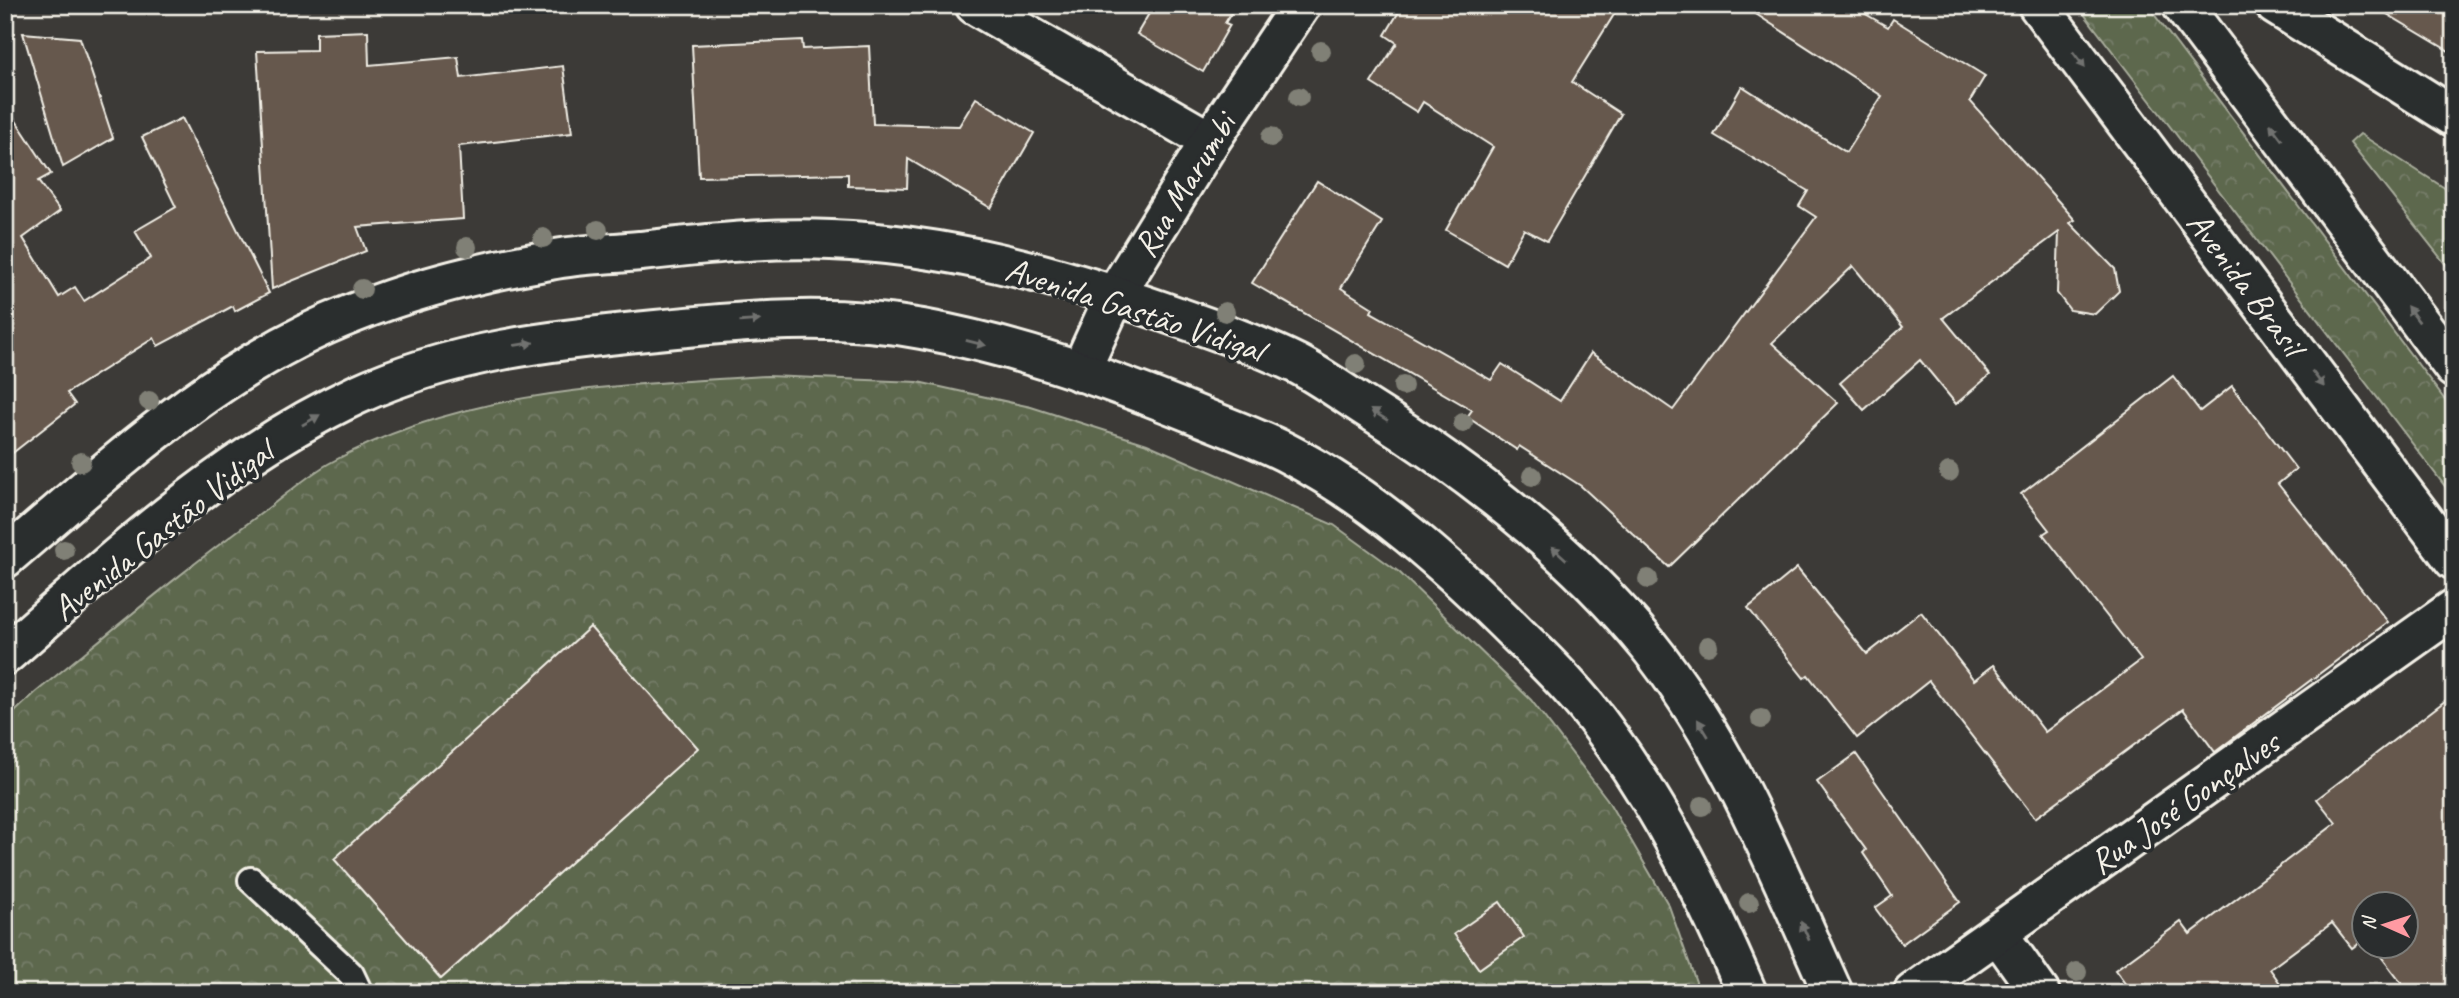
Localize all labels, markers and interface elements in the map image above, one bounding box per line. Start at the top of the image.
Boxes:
one-way arrow [2072,51,2086,69]
street label: Rua Marumbi [1123,101,1249,266]
one-way arrow [2269,123,2284,141]
street label: Avenida Brasil [2177,202,2318,369]
street label: Avenida Gastão Vidigal [1000,247,1275,374]
one-way arrow [2405,305,2420,323]
one-way arrow [740,315,762,326]
one-way arrow [513,338,535,349]
one-way arrow [965,338,987,349]
one-way arrow [2311,370,2325,388]
one-way arrow [1369,408,1388,421]
one-way arrow [301,414,321,426]
street label: Avenida Gastão Vidigal [43,426,287,631]
one-way arrow [1551,545,1568,561]
one-way arrow [1696,718,1709,737]
street label: Rua José Gonçalves [2081,719,2291,884]
north arrow [2350,890,2420,960]
text: N [2357,914,2381,931]
one-way arrow [1799,920,1810,941]

